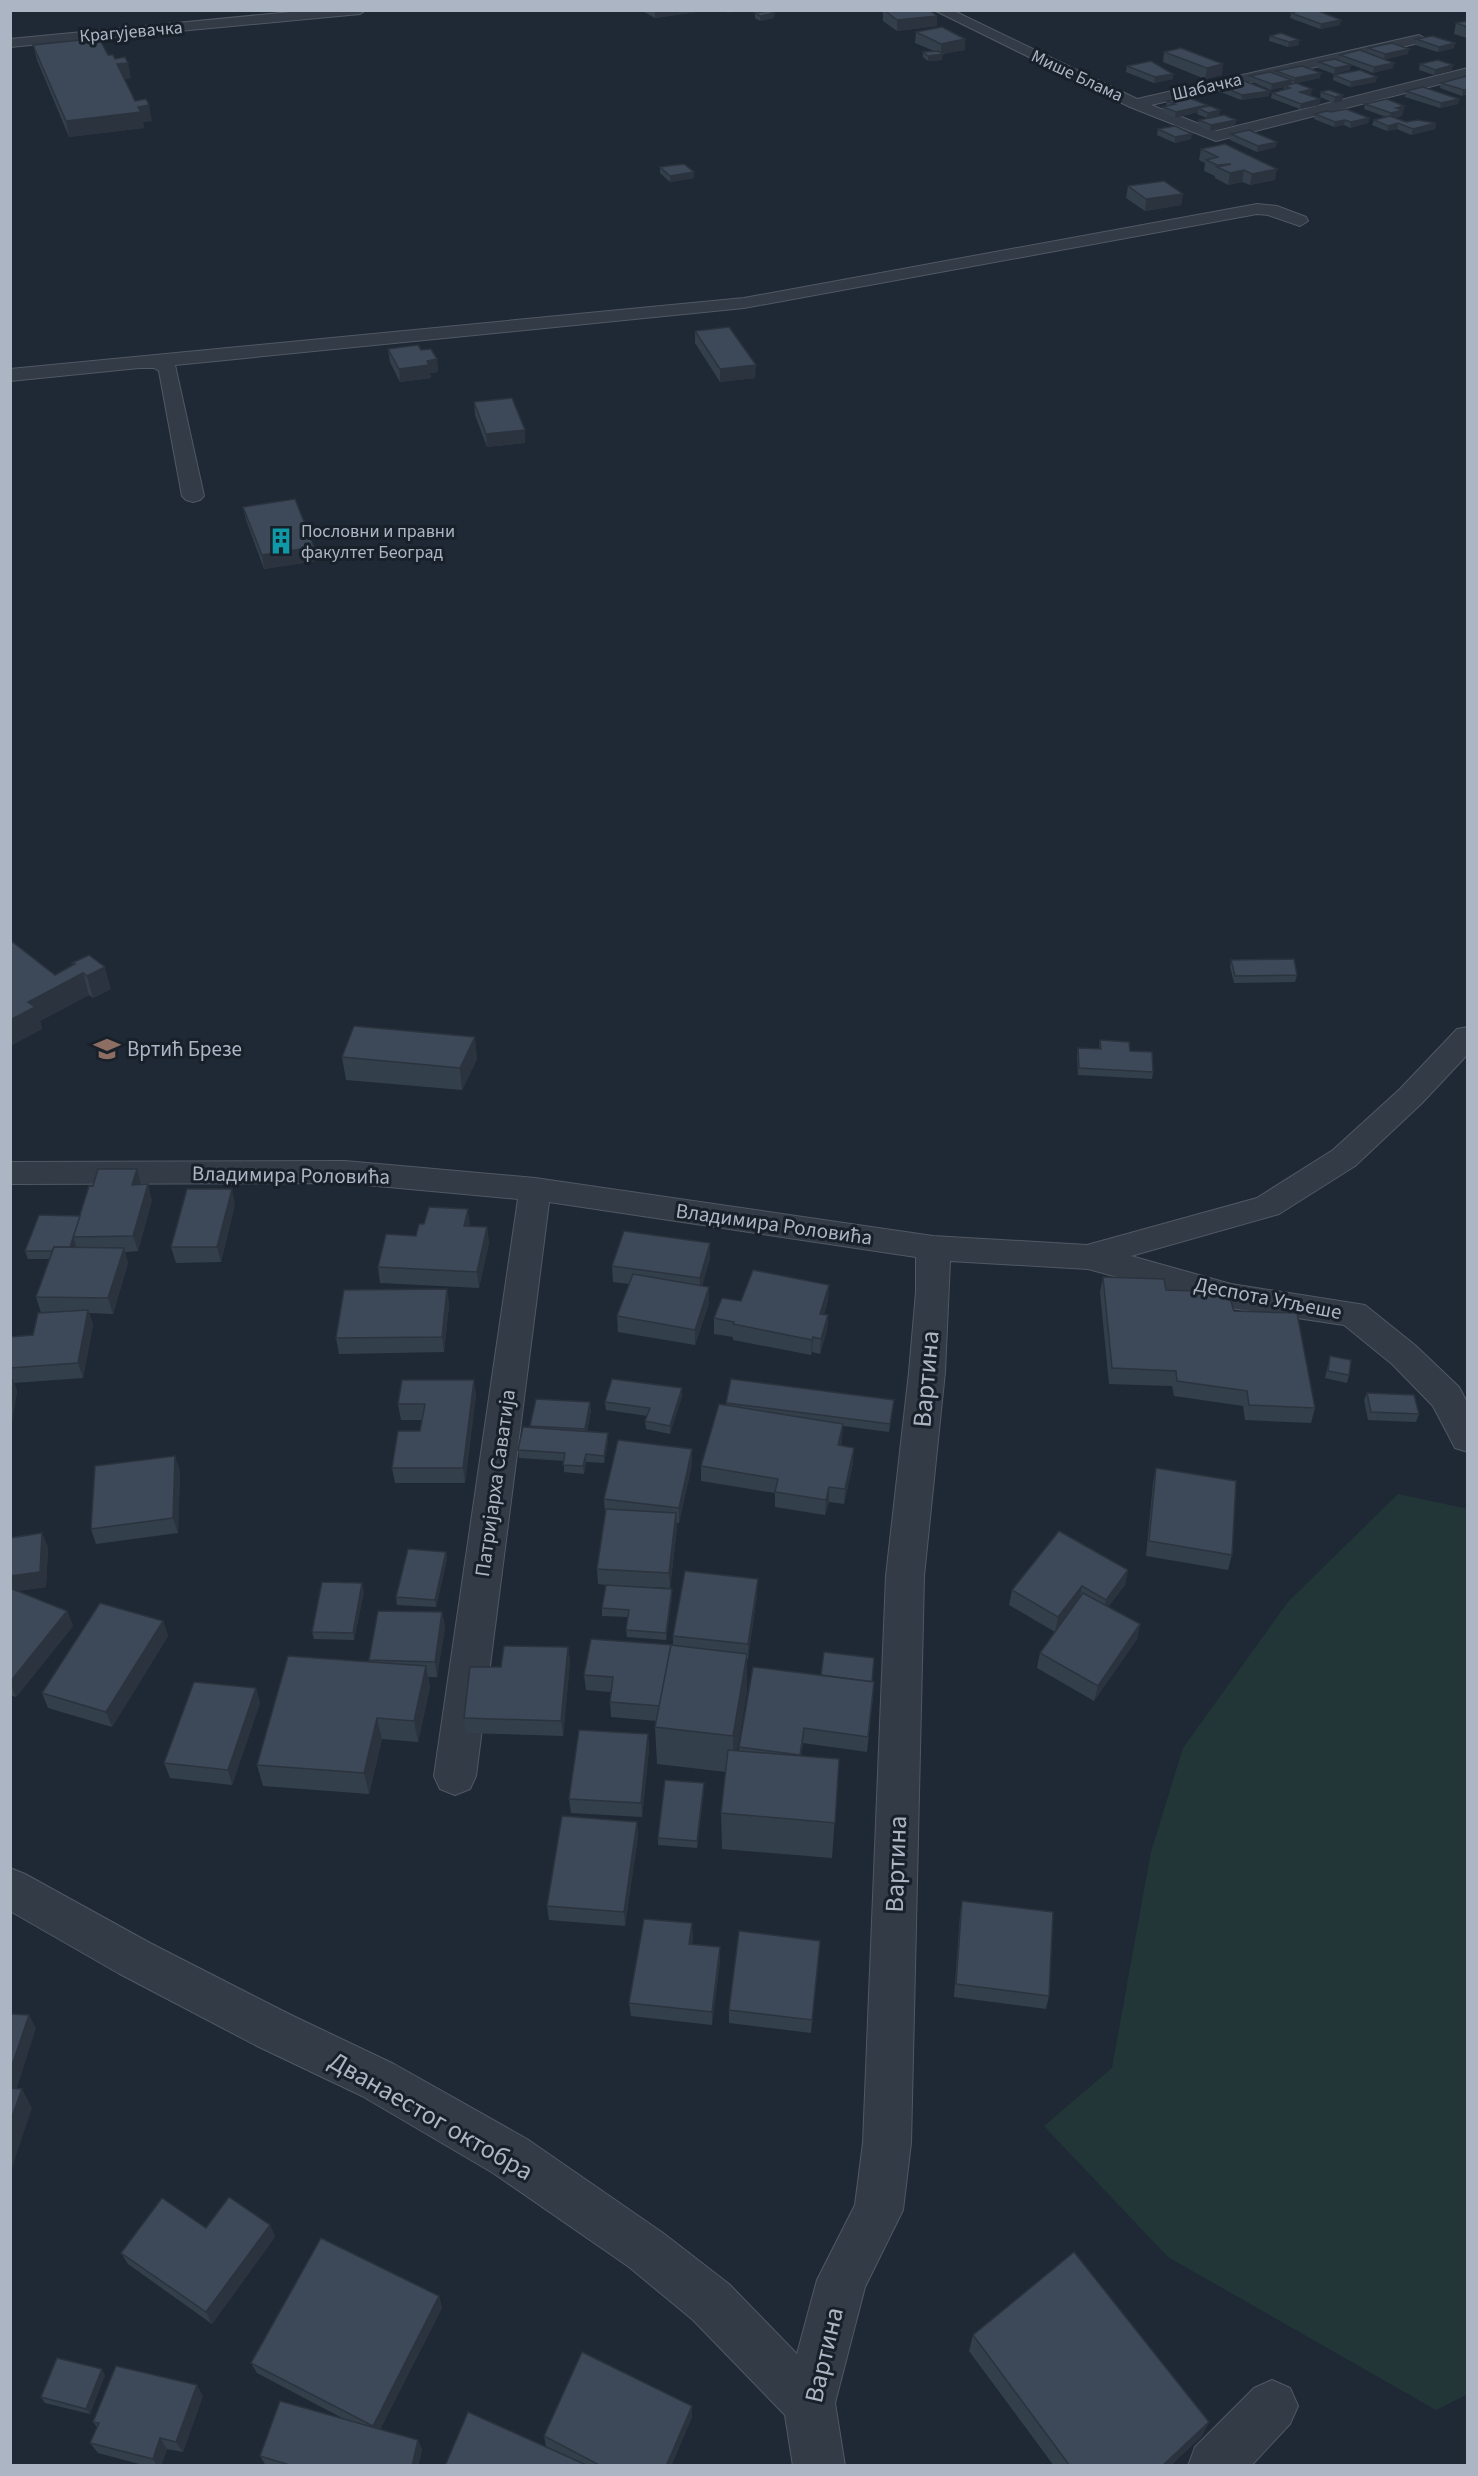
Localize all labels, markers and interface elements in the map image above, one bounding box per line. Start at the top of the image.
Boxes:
street label: Крагујевачка [78,15,184,49]
street label: Мише Блама [1027,44,1127,108]
street label: Шабачка [1170,67,1244,107]
place label: Пословни и правни факултет Београд [301,519,455,565]
building icon: Пословни и правни факултет Београд [266,526,296,556]
school or university icon: Вртић Брезе [92,1034,122,1064]
place label: Вртић Брезе [127,1034,242,1064]
street label: Владимира Роловића [192,1158,390,1192]
street label: Владимира Роловића [674,1195,874,1253]
street label: Деспота Угљеше [1192,1269,1344,1327]
street label: Вартина [903,1329,949,1429]
street label: Патријарха Саватија [467,1387,523,1579]
street label: Вартина [876,1815,916,1913]
street label: Дванаестог октобра [322,2042,540,2190]
street label: Вартина [795,2304,853,2406]

